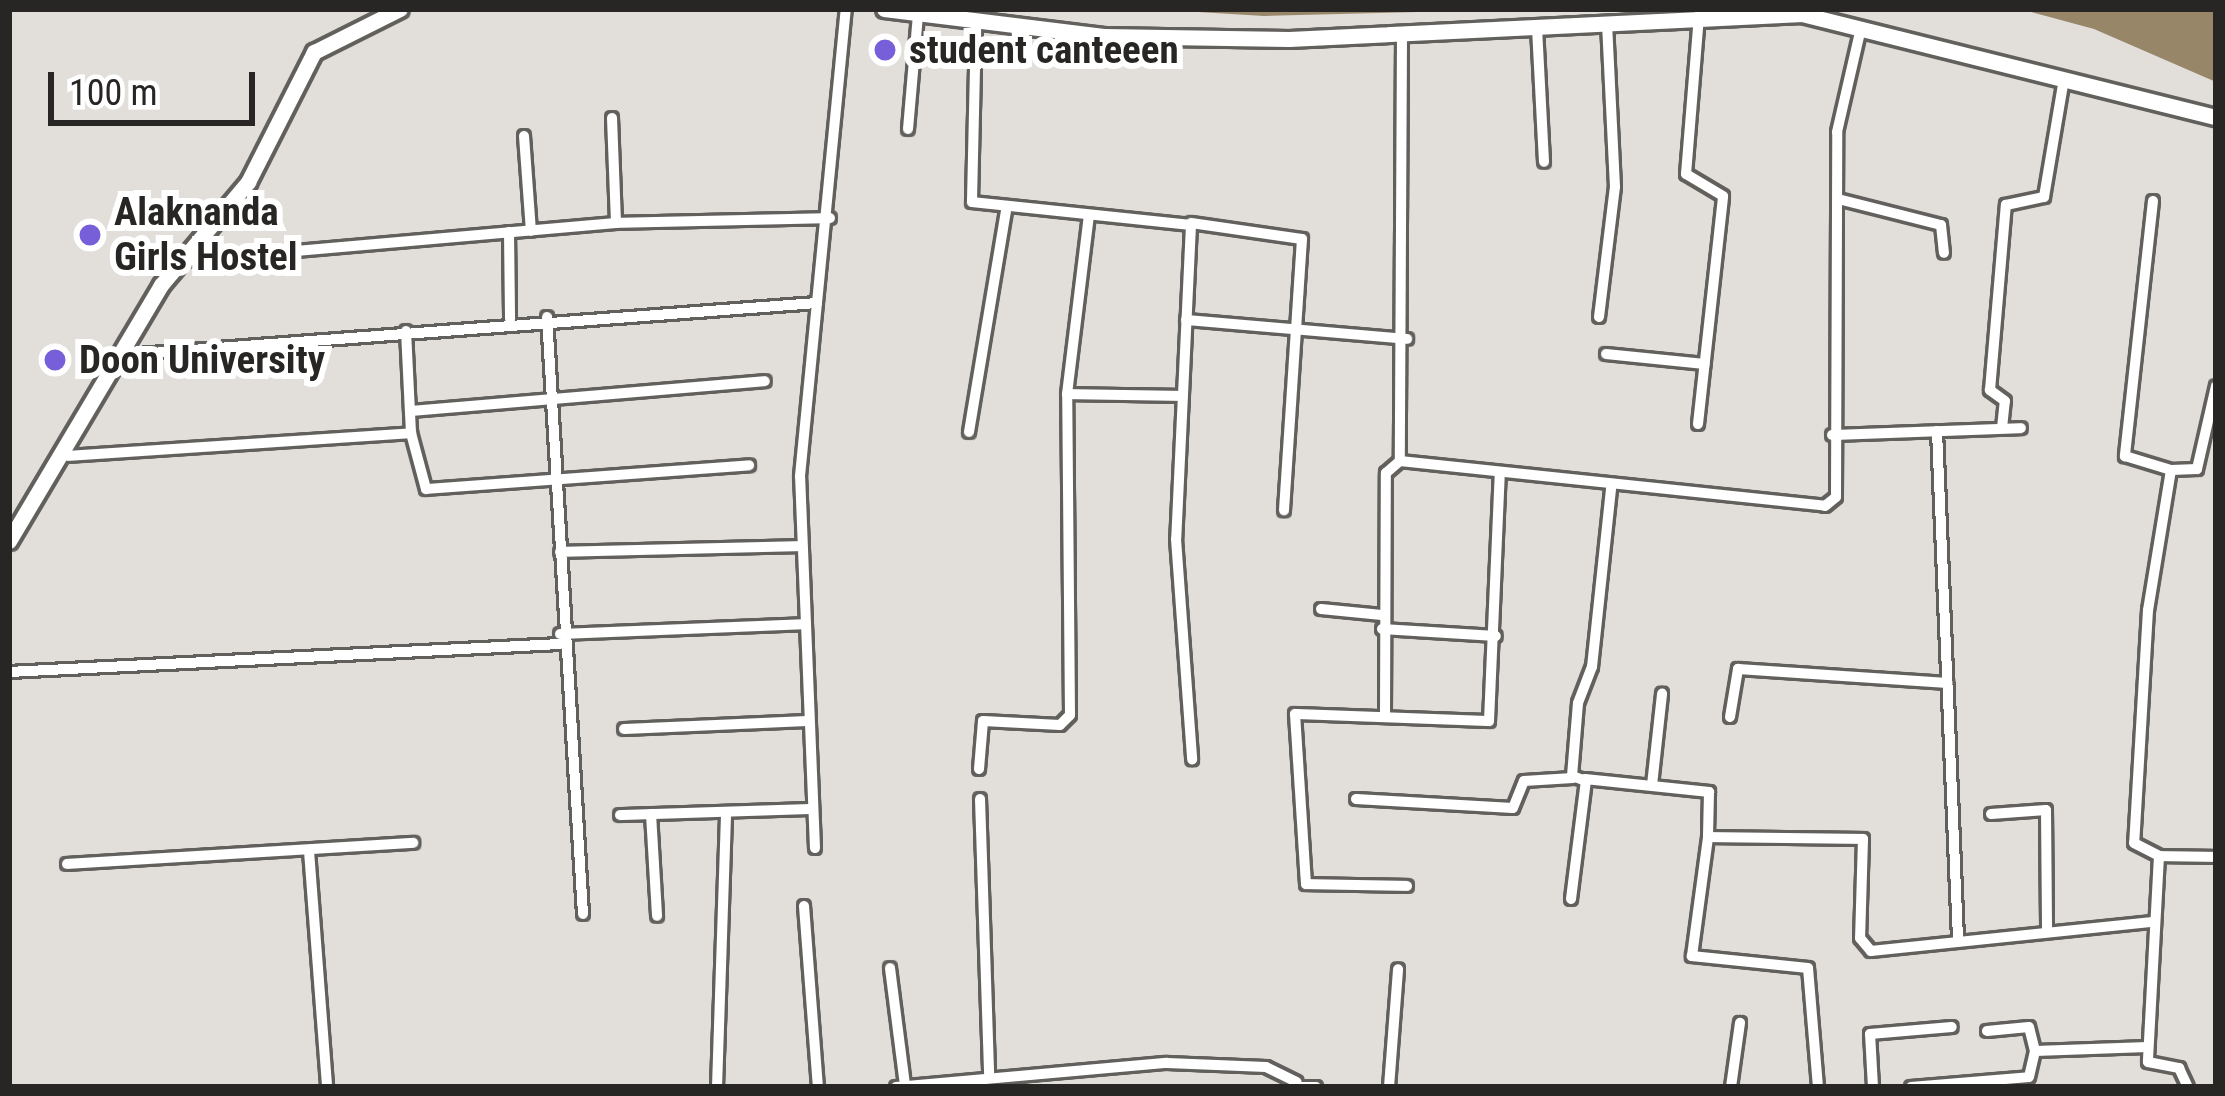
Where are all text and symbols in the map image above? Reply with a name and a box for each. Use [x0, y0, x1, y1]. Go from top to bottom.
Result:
place label: student canteeen [909, 27, 1179, 73]
marker: student canteeen [872, 37, 898, 63]
scale bar [54, 48, 261, 122]
text: 100 m [69, 72, 158, 114]
place label: Alaknanda Girls Hostel [114, 190, 298, 281]
marker: Alaknanda Girls Hostel [77, 222, 103, 248]
place label: Doon University [79, 337, 325, 383]
marker: Doon University [42, 347, 68, 373]

